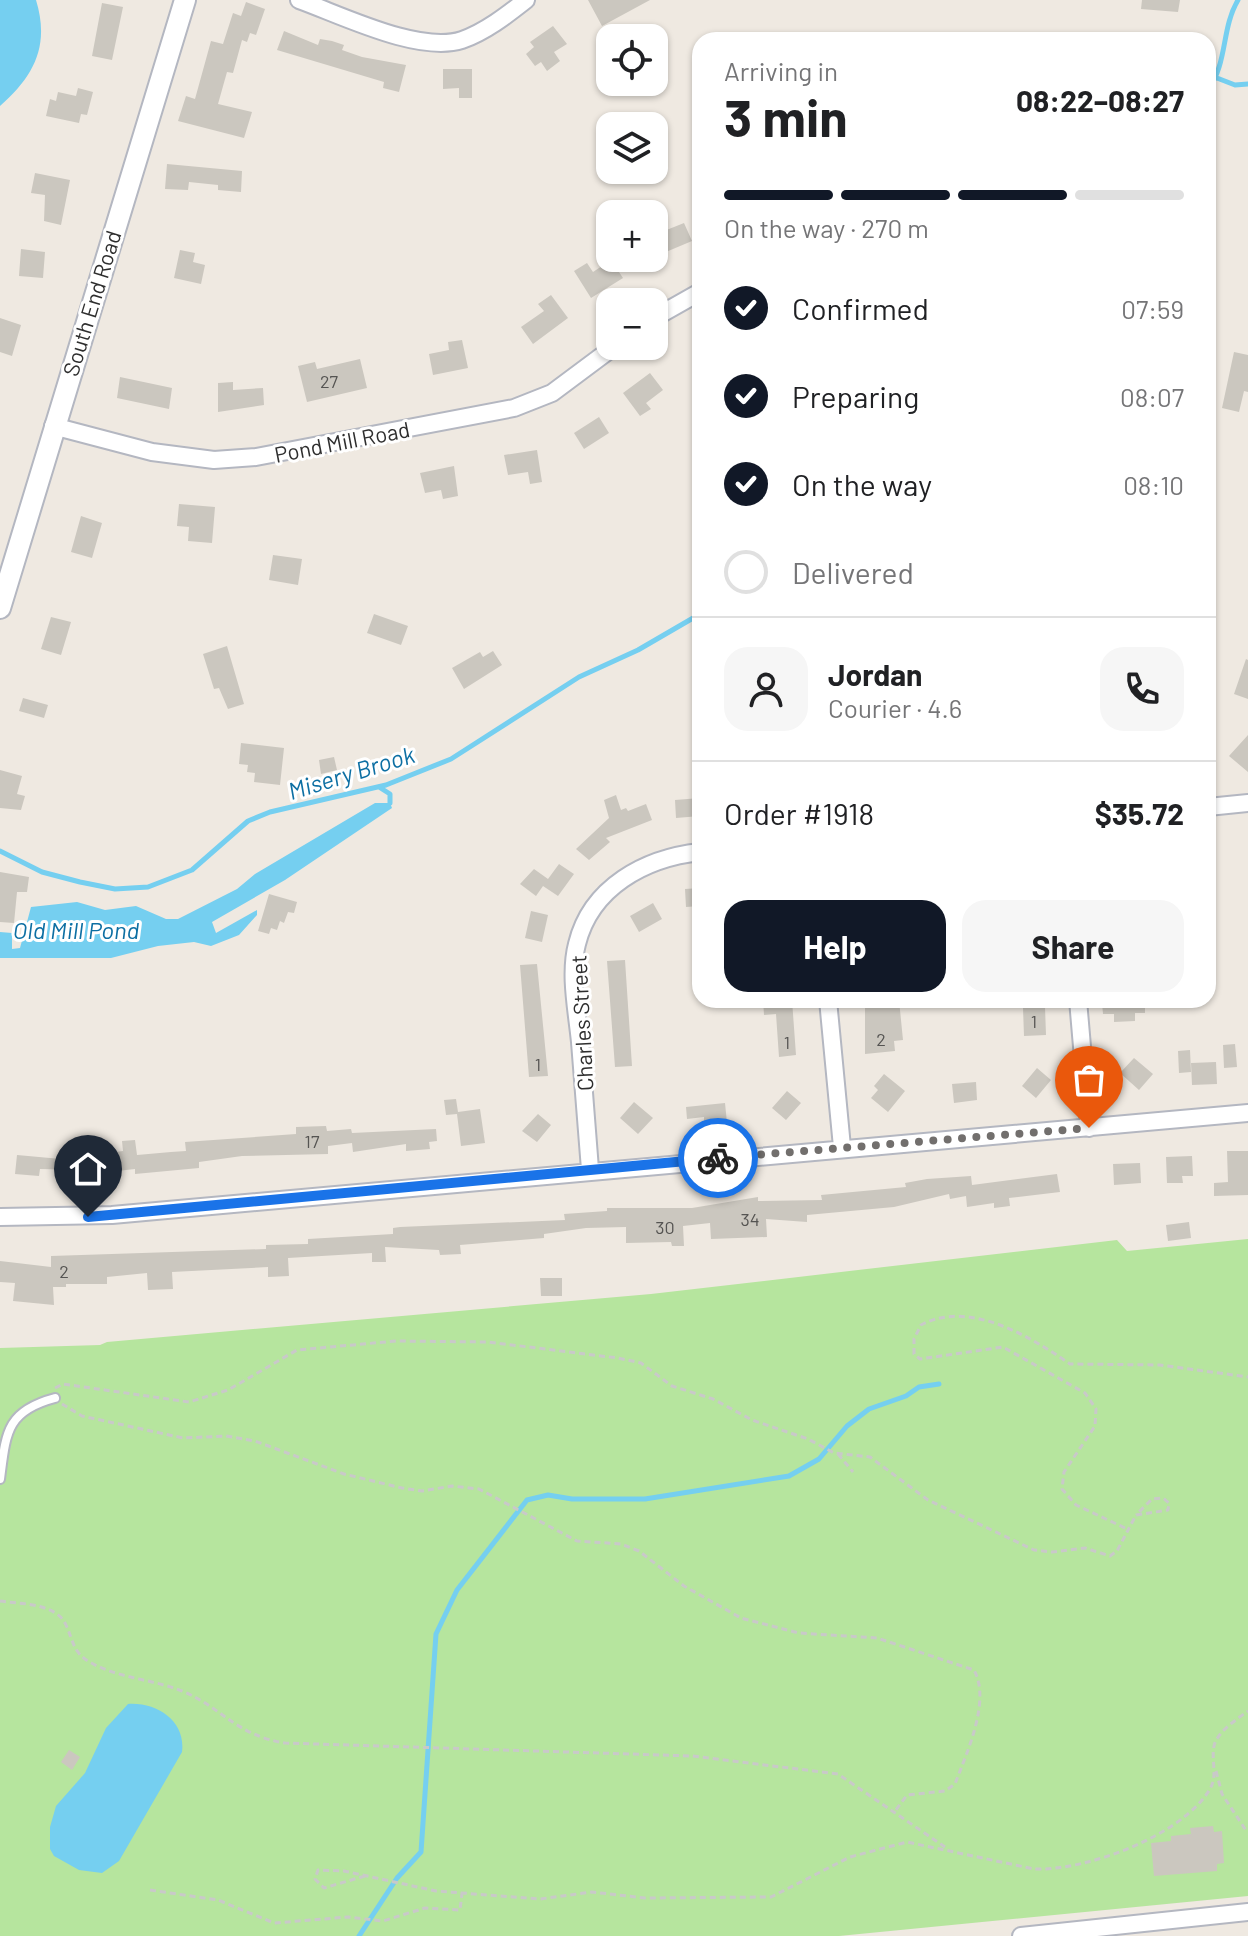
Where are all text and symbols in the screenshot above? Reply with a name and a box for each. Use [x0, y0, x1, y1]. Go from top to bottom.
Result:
map controls [596, 24, 668, 360]
button: locate [596, 24, 668, 96]
text: Arriving in [724, 55, 838, 86]
text: 08:22–08:27 [1016, 82, 1184, 118]
text: 3 min [724, 85, 848, 147]
button: layers [596, 112, 668, 184]
button: + [596, 200, 668, 272]
text: On the way · 270 m [724, 212, 929, 243]
street label: South End Road [56, 227, 126, 379]
icon: check [724, 286, 768, 330]
button: − [596, 288, 668, 360]
text: Confirmed [792, 290, 929, 326]
text: 07:59 [1121, 293, 1184, 324]
house number: 27 [320, 370, 339, 392]
icon: check [724, 374, 768, 418]
text: Preparing [792, 378, 919, 414]
text: 08:07 [1120, 381, 1184, 412]
street label: Pond Mill Road [272, 415, 412, 467]
icon: check [724, 462, 768, 506]
text: On the way [792, 466, 932, 502]
text: 08:10 [1123, 469, 1184, 500]
text: Delivered [792, 554, 914, 590]
button: person [724, 647, 808, 731]
button: phone [1100, 647, 1184, 731]
text: Jordan [828, 656, 923, 692]
text: Courier · 4.6 [828, 692, 962, 723]
water label: Misery Brook [284, 739, 418, 805]
text: Order #1918 [724, 795, 874, 831]
text: $35.72 [1095, 795, 1184, 831]
button: Help [724, 900, 946, 992]
button: Share [962, 900, 1184, 992]
water label: Old Mill Pond [13, 915, 139, 944]
street label: Charles Street [564, 954, 598, 1092]
house number: 1 [1031, 1010, 1037, 1032]
house number: 2 [876, 1028, 886, 1050]
house number: 1 [784, 1031, 790, 1053]
pin [1055, 1046, 1123, 1128]
house number: 1 [535, 1053, 541, 1075]
icon: bag [1067, 1058, 1111, 1102]
courier [678, 1118, 758, 1198]
house number: 17 [305, 1130, 320, 1152]
pin [54, 1135, 122, 1217]
icon: bike [696, 1136, 740, 1180]
icon: home [66, 1147, 110, 1191]
house number: 34 [740, 1208, 760, 1230]
house number: 30 [655, 1216, 675, 1238]
house number: 2 [59, 1260, 69, 1282]

